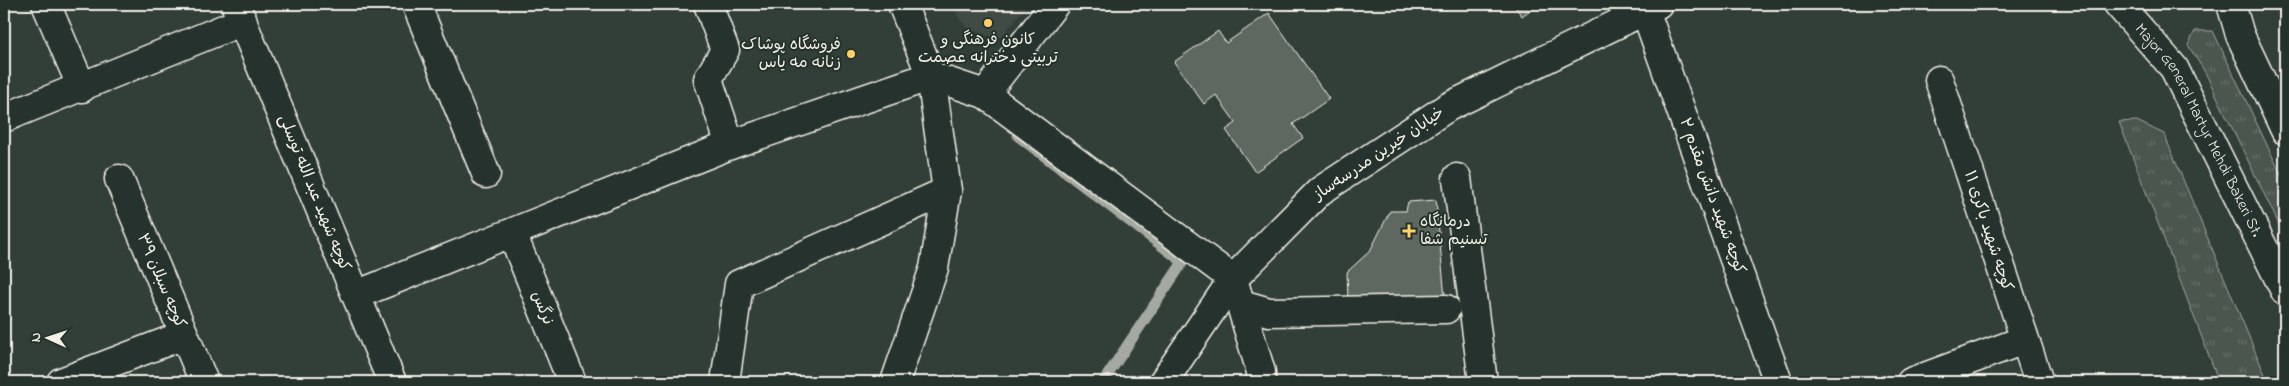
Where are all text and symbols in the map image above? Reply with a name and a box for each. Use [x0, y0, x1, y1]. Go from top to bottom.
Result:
marker: کانون فرهنگی و تربیتی دخترانه عصمت [982, 17, 994, 29]
street label: Major General Martyr Mehdi Bakeri St. [2128, 18, 2268, 241]
place label: کانون فرهنگی و تربیتی دخترانه عصمت [918, 28, 1058, 70]
place label: فروشگاه پوشاک زنانه مه یاس [741, 33, 841, 75]
marker: فروشگاه پوشاک زنانه مه یاس [845, 48, 857, 60]
street label: خیابان خیرین مدرسه‌ساز [1307, 101, 1449, 208]
street label: کوچه شهید عبد الله توسلی [272, 111, 356, 275]
street label: کوچه شهید دانش مقدم ۲ [1673, 114, 1751, 278]
street label: کوچه شهید باکری ۱۱ [1957, 168, 2019, 294]
place label: درمانگاه تسنیم شفا [1420, 210, 1488, 252]
marker: درمانگاه تسنیم شفا [1402, 224, 1416, 238]
street label: کوچه سبلان ۳۹ [130, 230, 192, 332]
street label: نرگس [524, 288, 560, 328]
north arrow [22, 314, 72, 364]
text: N [26, 332, 47, 343]

